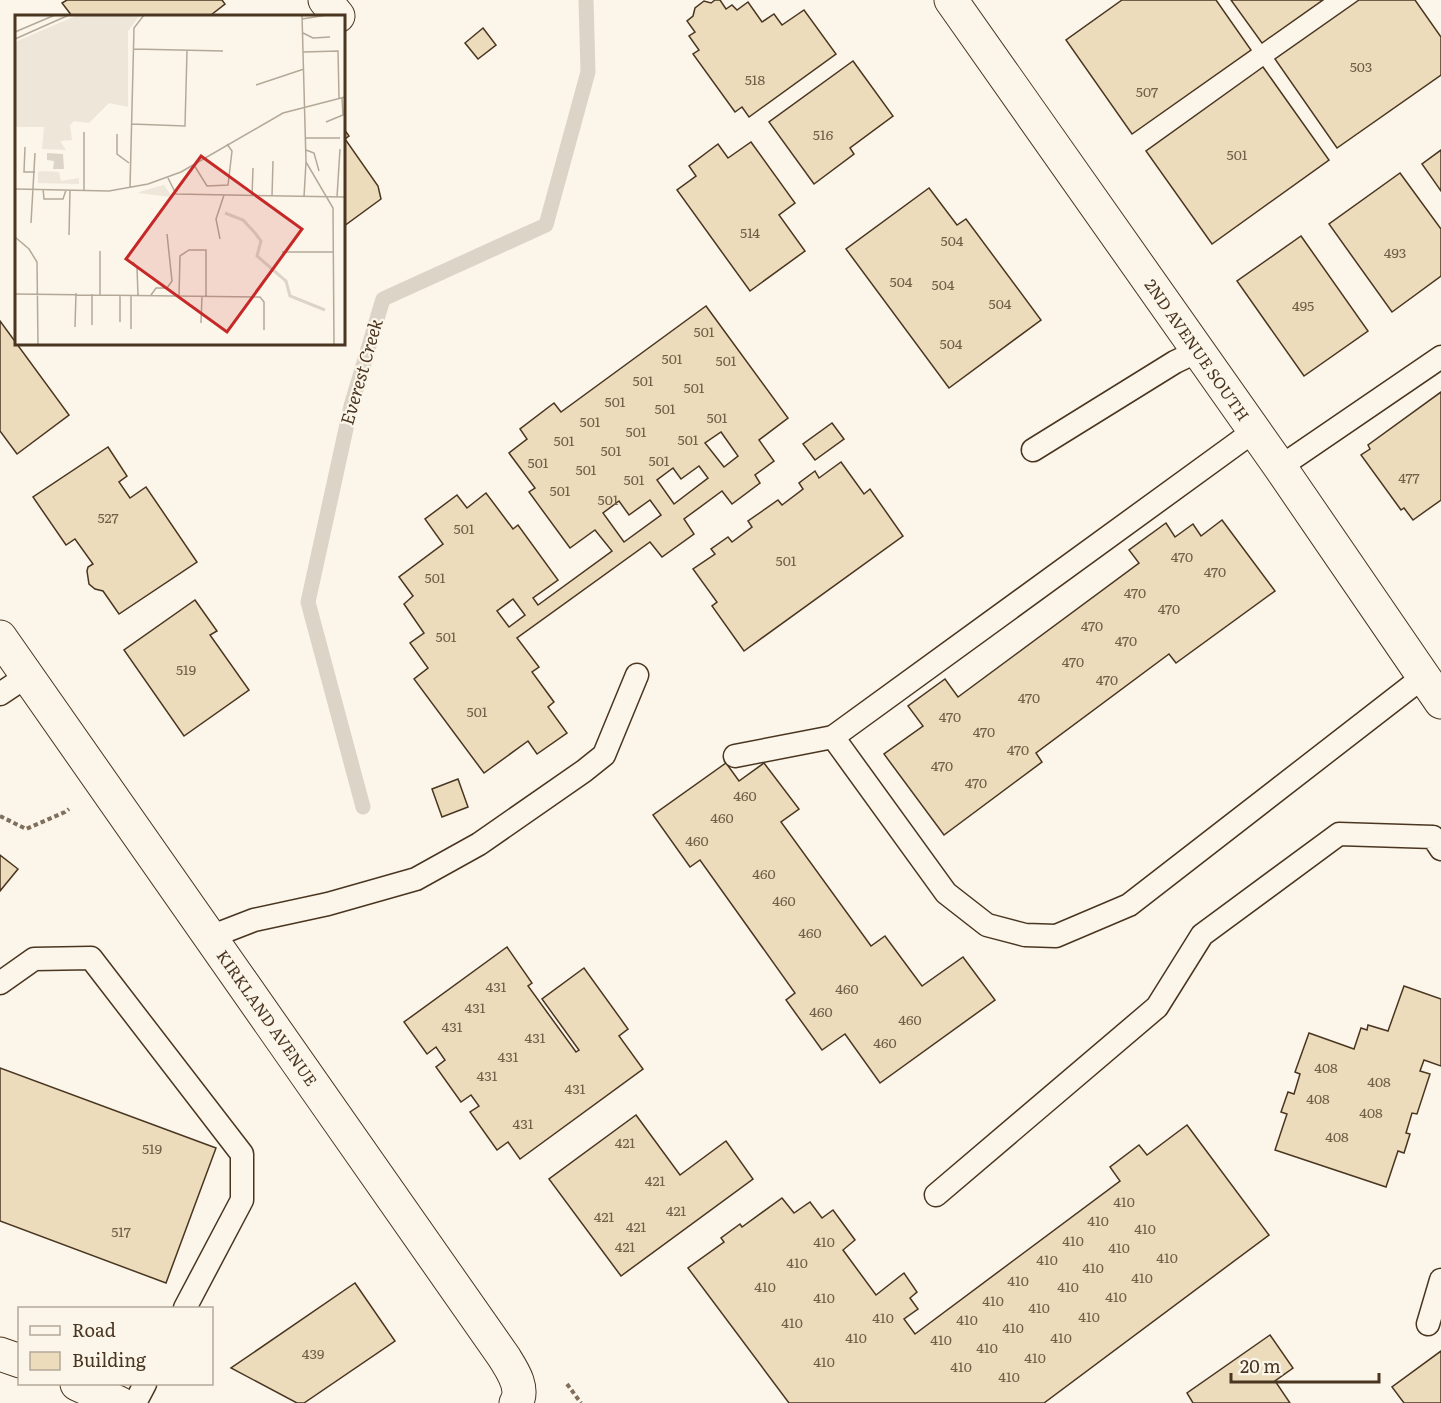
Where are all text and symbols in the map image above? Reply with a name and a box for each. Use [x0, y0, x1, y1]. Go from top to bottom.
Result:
inset map [15, 15, 345, 345]
house number: 503 [1350, 56, 1372, 76]
house number: 518 [745, 69, 766, 89]
house number: 507 [1136, 81, 1158, 101]
house number: 516 [813, 124, 834, 144]
house number: 501 [1227, 144, 1248, 164]
house number: 514 [740, 222, 760, 242]
house number: 504 [941, 230, 964, 250]
house number: 493 [1384, 242, 1406, 262]
house number: 504 [890, 271, 913, 291]
house number: 504 [932, 274, 955, 294]
street label: 2ND AVENUE SOUTH [1140, 274, 1256, 425]
house number: 504 [989, 293, 1012, 313]
house number: 495 [1292, 295, 1314, 315]
water label: Everest Creek [332, 315, 389, 428]
house number: 501 [694, 321, 715, 341]
house number: 504 [940, 333, 963, 353]
house number: 501 [662, 348, 683, 368]
house number: 501 [716, 350, 737, 370]
house number: 501 [633, 370, 654, 390]
house number: 501 [684, 377, 705, 397]
house number: 501 [605, 391, 626, 411]
house number: 501 [655, 398, 676, 418]
house number: 501 [707, 407, 728, 427]
house number: 501 [580, 411, 601, 431]
house number: 501 [626, 421, 647, 441]
house number: 501 [678, 429, 699, 449]
house number: 501 [554, 430, 575, 450]
house number: 501 [601, 440, 622, 460]
house number: 501 [649, 450, 670, 470]
house number: 501 [528, 452, 549, 472]
house number: 501 [576, 459, 597, 479]
house number: 477 [1398, 467, 1420, 487]
house number: 501 [624, 469, 645, 489]
house number: 501 [550, 480, 571, 500]
house number: 501 [598, 489, 619, 509]
house number: 527 [97, 507, 119, 527]
house number: 501 [454, 518, 475, 538]
house number: 470 [1171, 546, 1193, 566]
house number: 501 [776, 550, 797, 570]
house number: 470 [1204, 561, 1226, 581]
house number: 501 [425, 567, 446, 587]
house number: 470 [1124, 582, 1146, 602]
house number: 470 [1158, 598, 1180, 618]
house number: 470 [1081, 615, 1103, 635]
house number: 501 [436, 626, 457, 646]
house number: 470 [1115, 630, 1137, 650]
house number: 470 [1062, 651, 1084, 671]
house number: 519 [176, 659, 196, 679]
house number: 470 [1096, 669, 1118, 689]
house number: 470 [1018, 687, 1040, 707]
house number: 501 [467, 701, 488, 721]
house number: 470 [939, 706, 961, 726]
house number: 470 [973, 721, 995, 741]
house number: 470 [1007, 739, 1029, 759]
house number: 470 [931, 755, 953, 775]
house number: 470 [965, 772, 987, 792]
house number: 460 [733, 785, 757, 805]
house number: 460 [710, 807, 734, 827]
house number: 460 [685, 830, 709, 850]
house number: 460 [752, 863, 776, 883]
house number: 460 [772, 890, 796, 910]
house number: 460 [798, 922, 822, 942]
street label: KIRKLAND AVENUE [212, 944, 324, 1090]
house number: 431 [486, 976, 507, 996]
house number: 460 [835, 978, 859, 998]
house number: 431 [465, 997, 486, 1017]
house number: 460 [809, 1001, 833, 1021]
house number: 460 [898, 1009, 922, 1029]
house number: 431 [442, 1016, 463, 1036]
house number: 431 [525, 1027, 546, 1047]
house number: 460 [873, 1032, 897, 1052]
house number: 431 [498, 1046, 519, 1066]
house number: 408 [1314, 1057, 1338, 1077]
house number: 431 [477, 1065, 498, 1085]
house number: 408 [1367, 1071, 1391, 1091]
house number: 431 [565, 1078, 586, 1098]
house number: 408 [1306, 1088, 1330, 1108]
house number: 408 [1359, 1102, 1383, 1122]
house number: 431 [513, 1113, 534, 1133]
house number: 408 [1325, 1126, 1349, 1146]
house number: 421 [615, 1132, 636, 1152]
house number: 519 [142, 1138, 162, 1158]
house number: 421 [645, 1170, 666, 1190]
house number: 410 [1113, 1191, 1135, 1211]
house number: 421 [666, 1200, 687, 1220]
house number: 421 [594, 1206, 615, 1226]
house number: 410 [1087, 1210, 1109, 1230]
house number: 421 [626, 1216, 647, 1236]
house number: 410 [1134, 1218, 1156, 1238]
house number: 517 [111, 1221, 131, 1241]
house number: 410 [1062, 1230, 1084, 1250]
house number: 410 [813, 1231, 835, 1251]
house number: 421 [615, 1236, 636, 1256]
house number: 410 [1108, 1237, 1130, 1257]
house number: 410 [1156, 1247, 1178, 1267]
house number: 410 [1036, 1249, 1058, 1269]
house number: 410 [786, 1252, 808, 1272]
house number: 410 [1082, 1257, 1104, 1277]
house number: 410 [1131, 1267, 1153, 1287]
house number: 410 [1007, 1270, 1029, 1290]
house number: 410 [754, 1276, 776, 1296]
house number: 410 [1057, 1276, 1079, 1296]
house number: 410 [1105, 1286, 1127, 1306]
house number: 410 [813, 1287, 835, 1307]
house number: 410 [982, 1290, 1004, 1310]
house number: 410 [1028, 1297, 1050, 1317]
house number: 410 [1078, 1306, 1100, 1326]
legend [18, 1307, 213, 1385]
house number: 410 [872, 1307, 894, 1327]
house number: 410 [956, 1309, 978, 1329]
house number: 410 [781, 1312, 803, 1332]
text: Road [72, 1316, 116, 1343]
house number: 410 [1002, 1317, 1024, 1337]
house number: 410 [845, 1327, 867, 1347]
house number: 410 [1050, 1327, 1072, 1347]
house number: 410 [930, 1329, 952, 1349]
house number: 410 [976, 1337, 998, 1357]
house number: 439 [302, 1343, 324, 1363]
text: Building [72, 1346, 147, 1373]
scale bar [1231, 1346, 1380, 1384]
house number: 410 [1024, 1347, 1046, 1367]
house number: 410 [813, 1351, 835, 1371]
text: 20 m [1240, 1352, 1281, 1379]
house number: 410 [950, 1356, 972, 1376]
house number: 410 [998, 1366, 1020, 1386]

